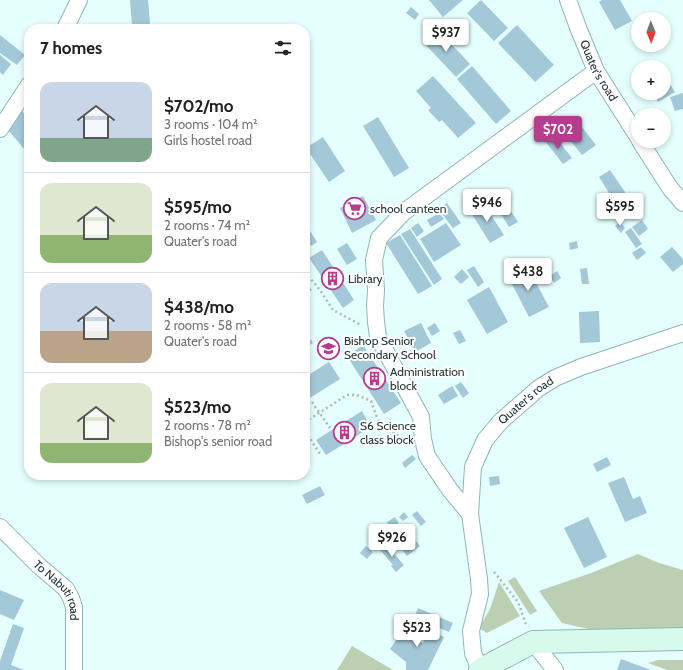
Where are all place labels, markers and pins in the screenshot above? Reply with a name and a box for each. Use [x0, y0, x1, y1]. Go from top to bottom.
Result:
pin: $937 [422, 19, 470, 53]
pin: $702 [534, 116, 582, 150]
pin: $946 [463, 189, 511, 223]
pin: $595 [596, 193, 644, 227]
supermarket icon: school canteen [341, 196, 367, 222]
place label: school canteen [370, 201, 447, 216]
pin: $438 [504, 258, 552, 292]
building icon: Library [319, 266, 345, 292]
place label: Library [348, 271, 383, 286]
place label: Bishop Senior Secondary School [344, 333, 436, 362]
school or university icon: Bishop Senior Secondary School [316, 335, 342, 361]
place label: Administration block [390, 364, 465, 393]
building icon: Administration block [361, 366, 387, 392]
place label: S6 Science class block [360, 418, 416, 447]
building icon: S6 Science class block [331, 420, 357, 446]
pin: $926 [368, 524, 416, 558]
pin: $523 [393, 614, 441, 648]

